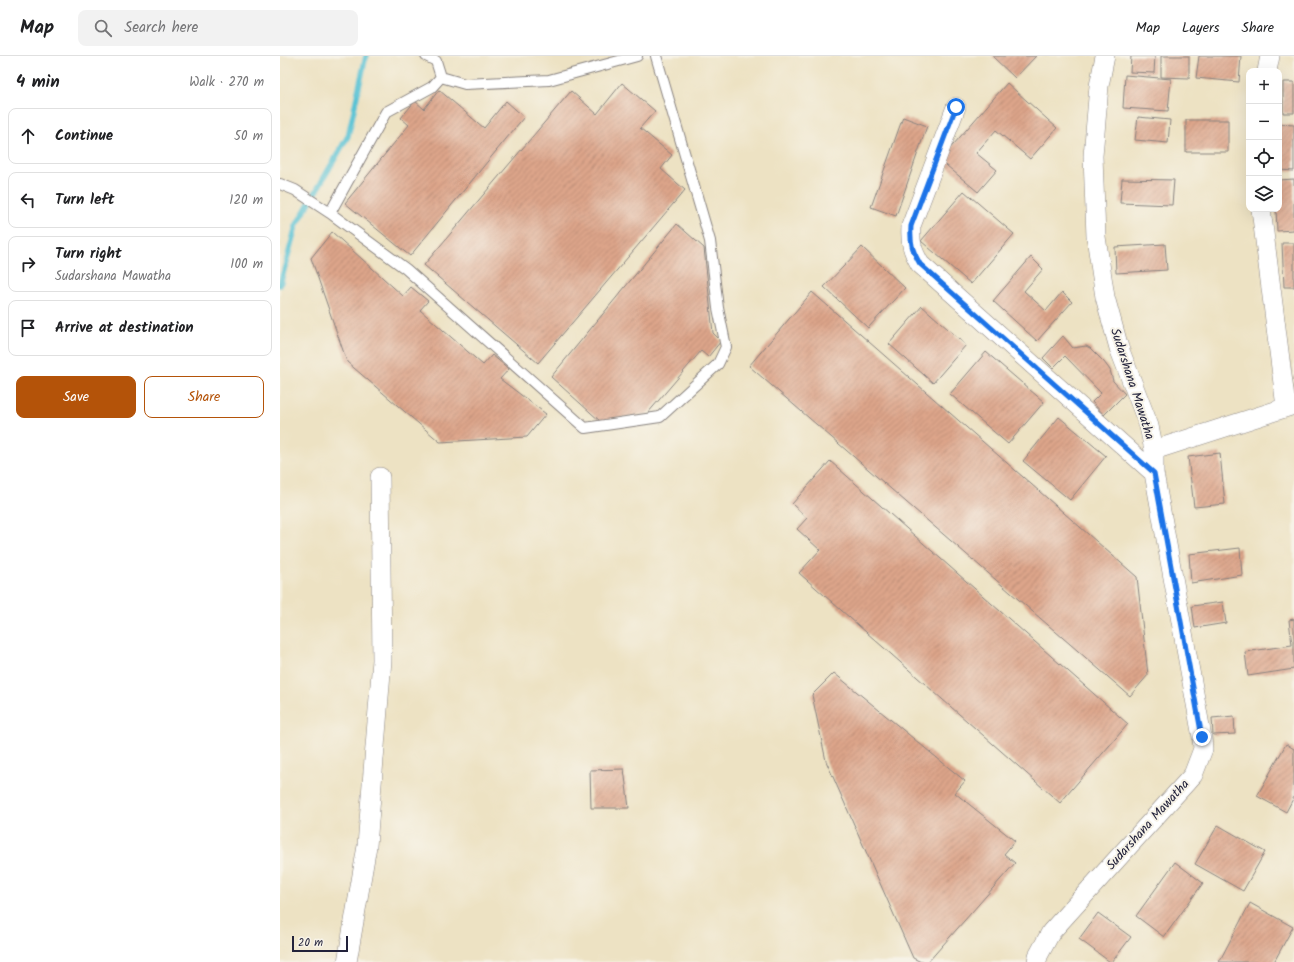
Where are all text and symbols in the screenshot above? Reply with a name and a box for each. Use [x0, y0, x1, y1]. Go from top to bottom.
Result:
search box [78, 10, 358, 46]
text: Map [20, 13, 54, 43]
text: Search here [124, 16, 198, 40]
icon: search [92, 17, 114, 39]
text: Map [1136, 17, 1160, 39]
text: Layers [1182, 17, 1220, 39]
text: Share [1242, 17, 1274, 39]
map controls [1246, 68, 1282, 212]
button: + [1246, 68, 1282, 104]
text: 4 min [16, 69, 60, 96]
text: Walk · 270 m [189, 72, 264, 93]
route start [947, 98, 965, 116]
button: − [1246, 104, 1282, 140]
text: Continue [55, 124, 113, 148]
icon: ahead [17, 125, 39, 147]
text: 50 m [234, 126, 263, 147]
button: locate [1246, 140, 1282, 176]
button: layers [1246, 176, 1282, 212]
text: Turn left [55, 188, 115, 212]
icon: left [17, 189, 39, 211]
text: 120 m [229, 190, 263, 211]
text: Turn right [55, 242, 122, 266]
icon: right [17, 253, 39, 275]
text: 100 m [230, 254, 263, 275]
text: Sudarshana Mawatha [55, 266, 171, 287]
text: Arrive at destination [55, 316, 194, 340]
icon: arrive [17, 317, 39, 339]
street label: Sudarshana Mawatha [1104, 326, 1160, 442]
button: Save [16, 376, 136, 418]
button: Share [144, 376, 264, 418]
route end [1193, 728, 1211, 746]
street label: Sudarshana Mawatha [1101, 775, 1195, 875]
scale bar [292, 934, 348, 953]
text: 20 m [298, 934, 323, 952]

